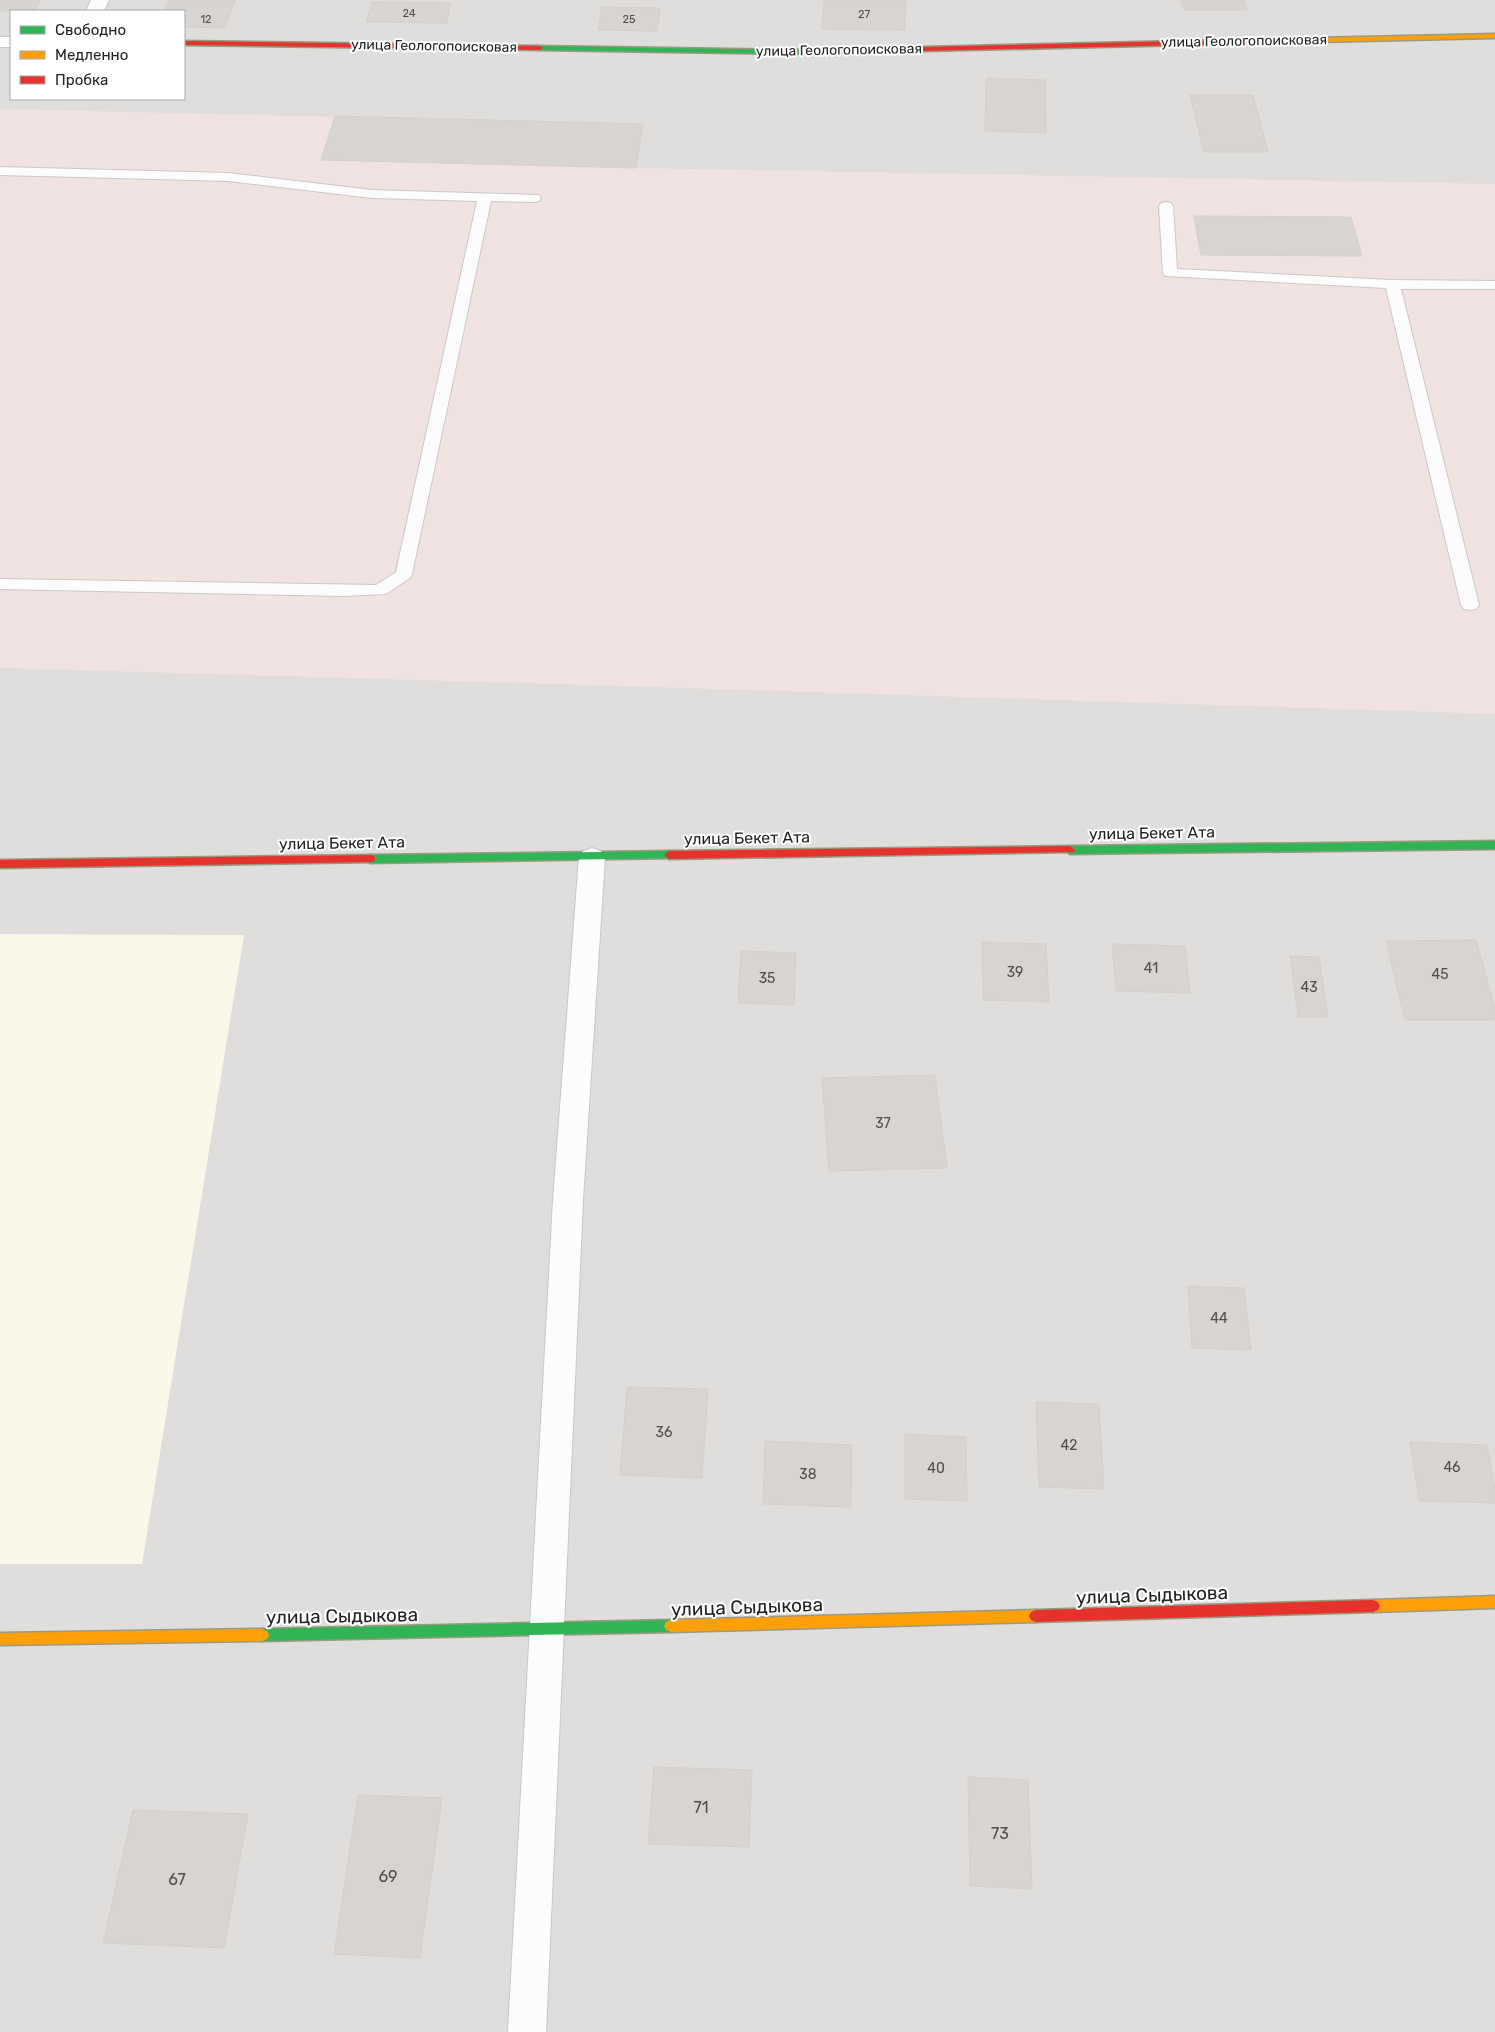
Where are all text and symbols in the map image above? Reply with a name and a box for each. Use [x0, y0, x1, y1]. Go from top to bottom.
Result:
house number: 24 [402, 7, 416, 20]
house number: 27 [858, 8, 870, 21]
legend [10, 10, 185, 100]
house number: 12 [200, 13, 212, 26]
house number: 25 [623, 13, 636, 26]
text: Свободно [55, 21, 126, 39]
street label: улица Геологопоисковая [1161, 31, 1327, 51]
street label: улица Геологопоисковая [351, 36, 517, 56]
street label: улица Геологопоисковая [756, 40, 922, 60]
text: Медленно [55, 46, 128, 64]
text: Пробка [55, 71, 108, 89]
street label: улица Бекет Ата [1089, 822, 1215, 844]
street label: улица Бекет Ата [684, 827, 810, 849]
street label: улица Бекет Ата [279, 832, 405, 854]
house number: 41 [1144, 960, 1158, 977]
house number: 39 [1007, 964, 1023, 981]
house number: 45 [1431, 966, 1449, 983]
house number: 35 [759, 970, 775, 987]
house number: 43 [1300, 979, 1318, 996]
house number: 37 [875, 1115, 891, 1132]
house number: 44 [1210, 1310, 1228, 1327]
house number: 36 [656, 1424, 672, 1441]
house number: 42 [1061, 1437, 1077, 1454]
house number: 46 [1443, 1459, 1461, 1476]
house number: 40 [927, 1460, 945, 1477]
house number: 38 [799, 1466, 817, 1483]
street label: улица Сыдыкова [1076, 1581, 1228, 1609]
street label: улица Сыдыкова [671, 1593, 823, 1621]
street label: улица Сыдыкова [266, 1603, 418, 1629]
house number: 71 [693, 1798, 709, 1817]
house number: 73 [991, 1824, 1009, 1843]
house number: 69 [378, 1867, 398, 1886]
house number: 67 [168, 1870, 186, 1889]

